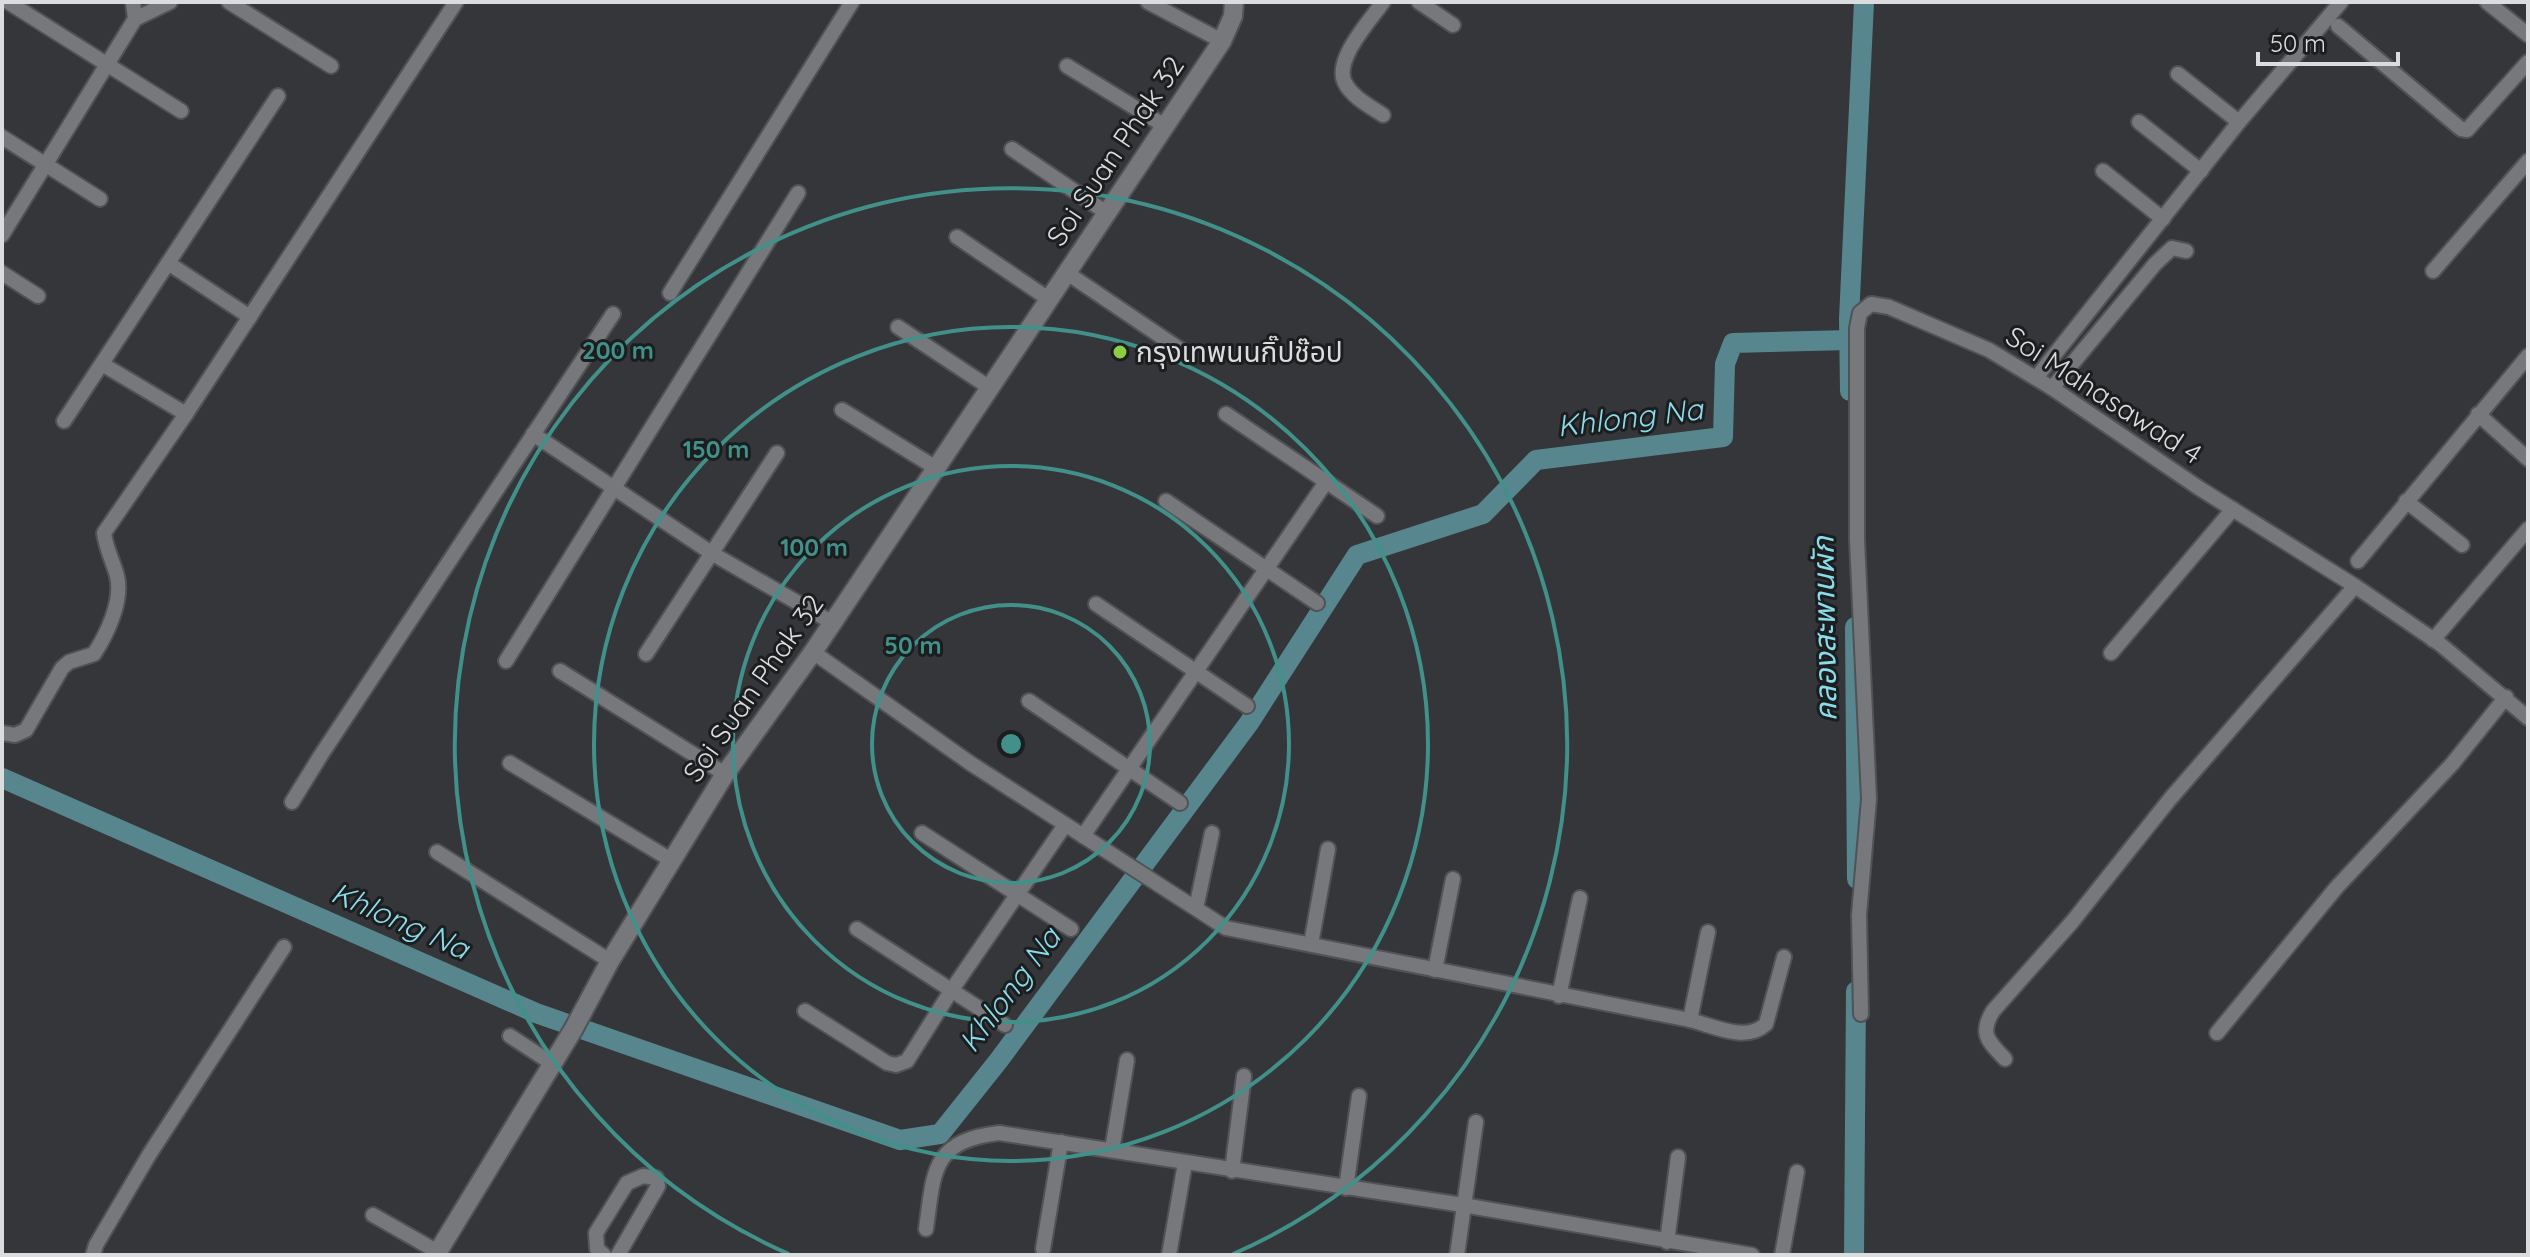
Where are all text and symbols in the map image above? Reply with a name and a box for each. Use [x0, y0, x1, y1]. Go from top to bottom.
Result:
scale bar [2258, 16, 2398, 66]
text: 50 m [2270, 28, 2326, 58]
street label: Soi Suan Phak 32 [1038, 49, 1191, 252]
street label: Soi Mahasawad 4 [2000, 318, 2209, 471]
place label: กรุงเทพนนกิ๊ปช๊อป [1136, 334, 1343, 369]
text: 200 m [582, 335, 654, 365]
marker: กรุงเทพนนกิ๊ปช๊อป [1111, 343, 1129, 361]
water label: Khlong Na [1555, 389, 1707, 445]
text: 150 m [683, 434, 749, 464]
text: 100 m [780, 532, 848, 562]
water label: คลองสะพานผัก [1803, 535, 1845, 722]
street label: Soi Suan Phak 32 [675, 587, 830, 788]
text: 50 m [884, 630, 942, 660]
centre of rings [997, 730, 1025, 758]
water label: Khlong Na [326, 873, 477, 968]
water label: Khlong Na [950, 918, 1069, 1059]

